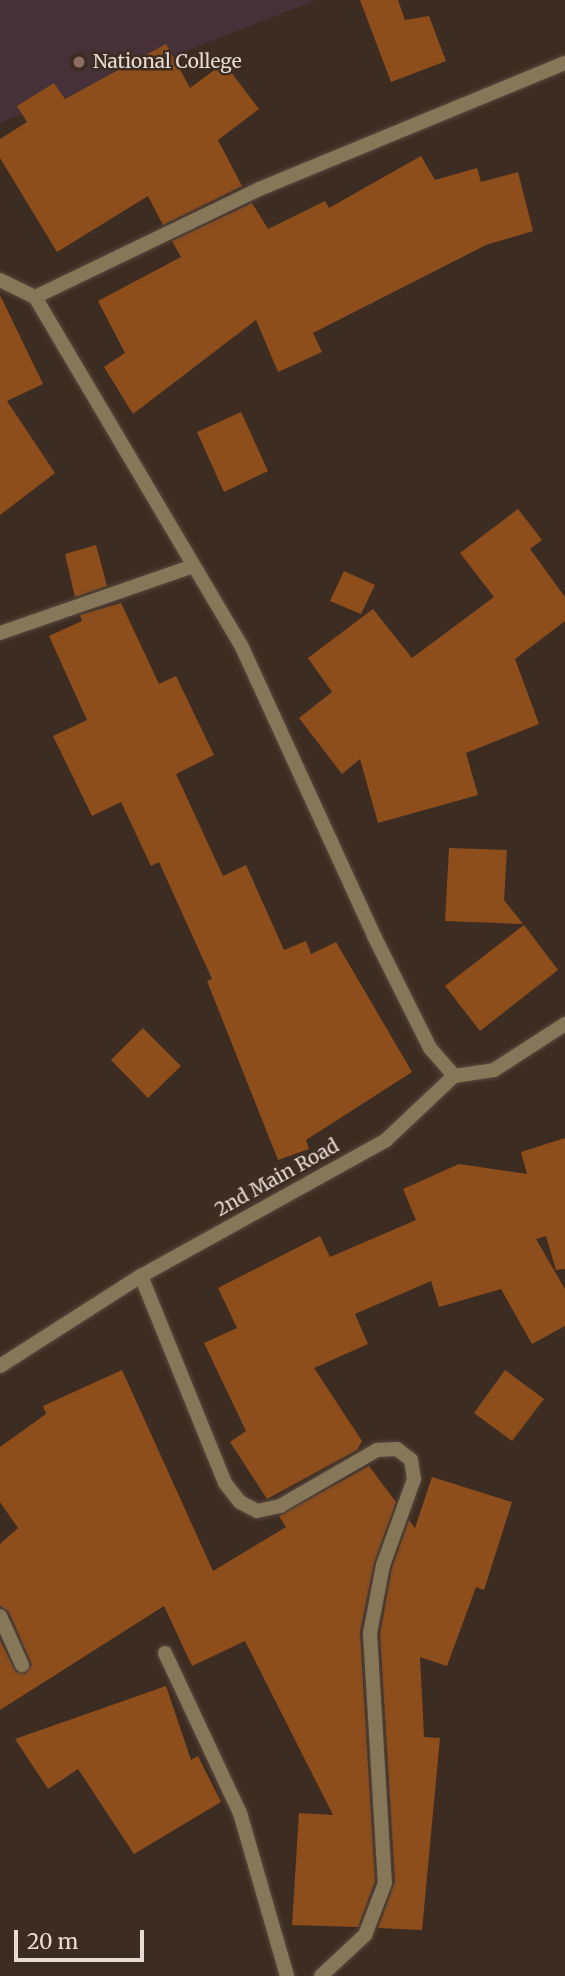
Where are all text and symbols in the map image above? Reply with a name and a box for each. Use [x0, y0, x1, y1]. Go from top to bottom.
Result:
place label: National College [93, 51, 242, 73]
marker: National College [71, 54, 87, 70]
street label: 2nd Main Road [211, 1135, 343, 1221]
scale bar [18, 1916, 147, 1960]
text: 20 m [27, 1928, 78, 1955]

